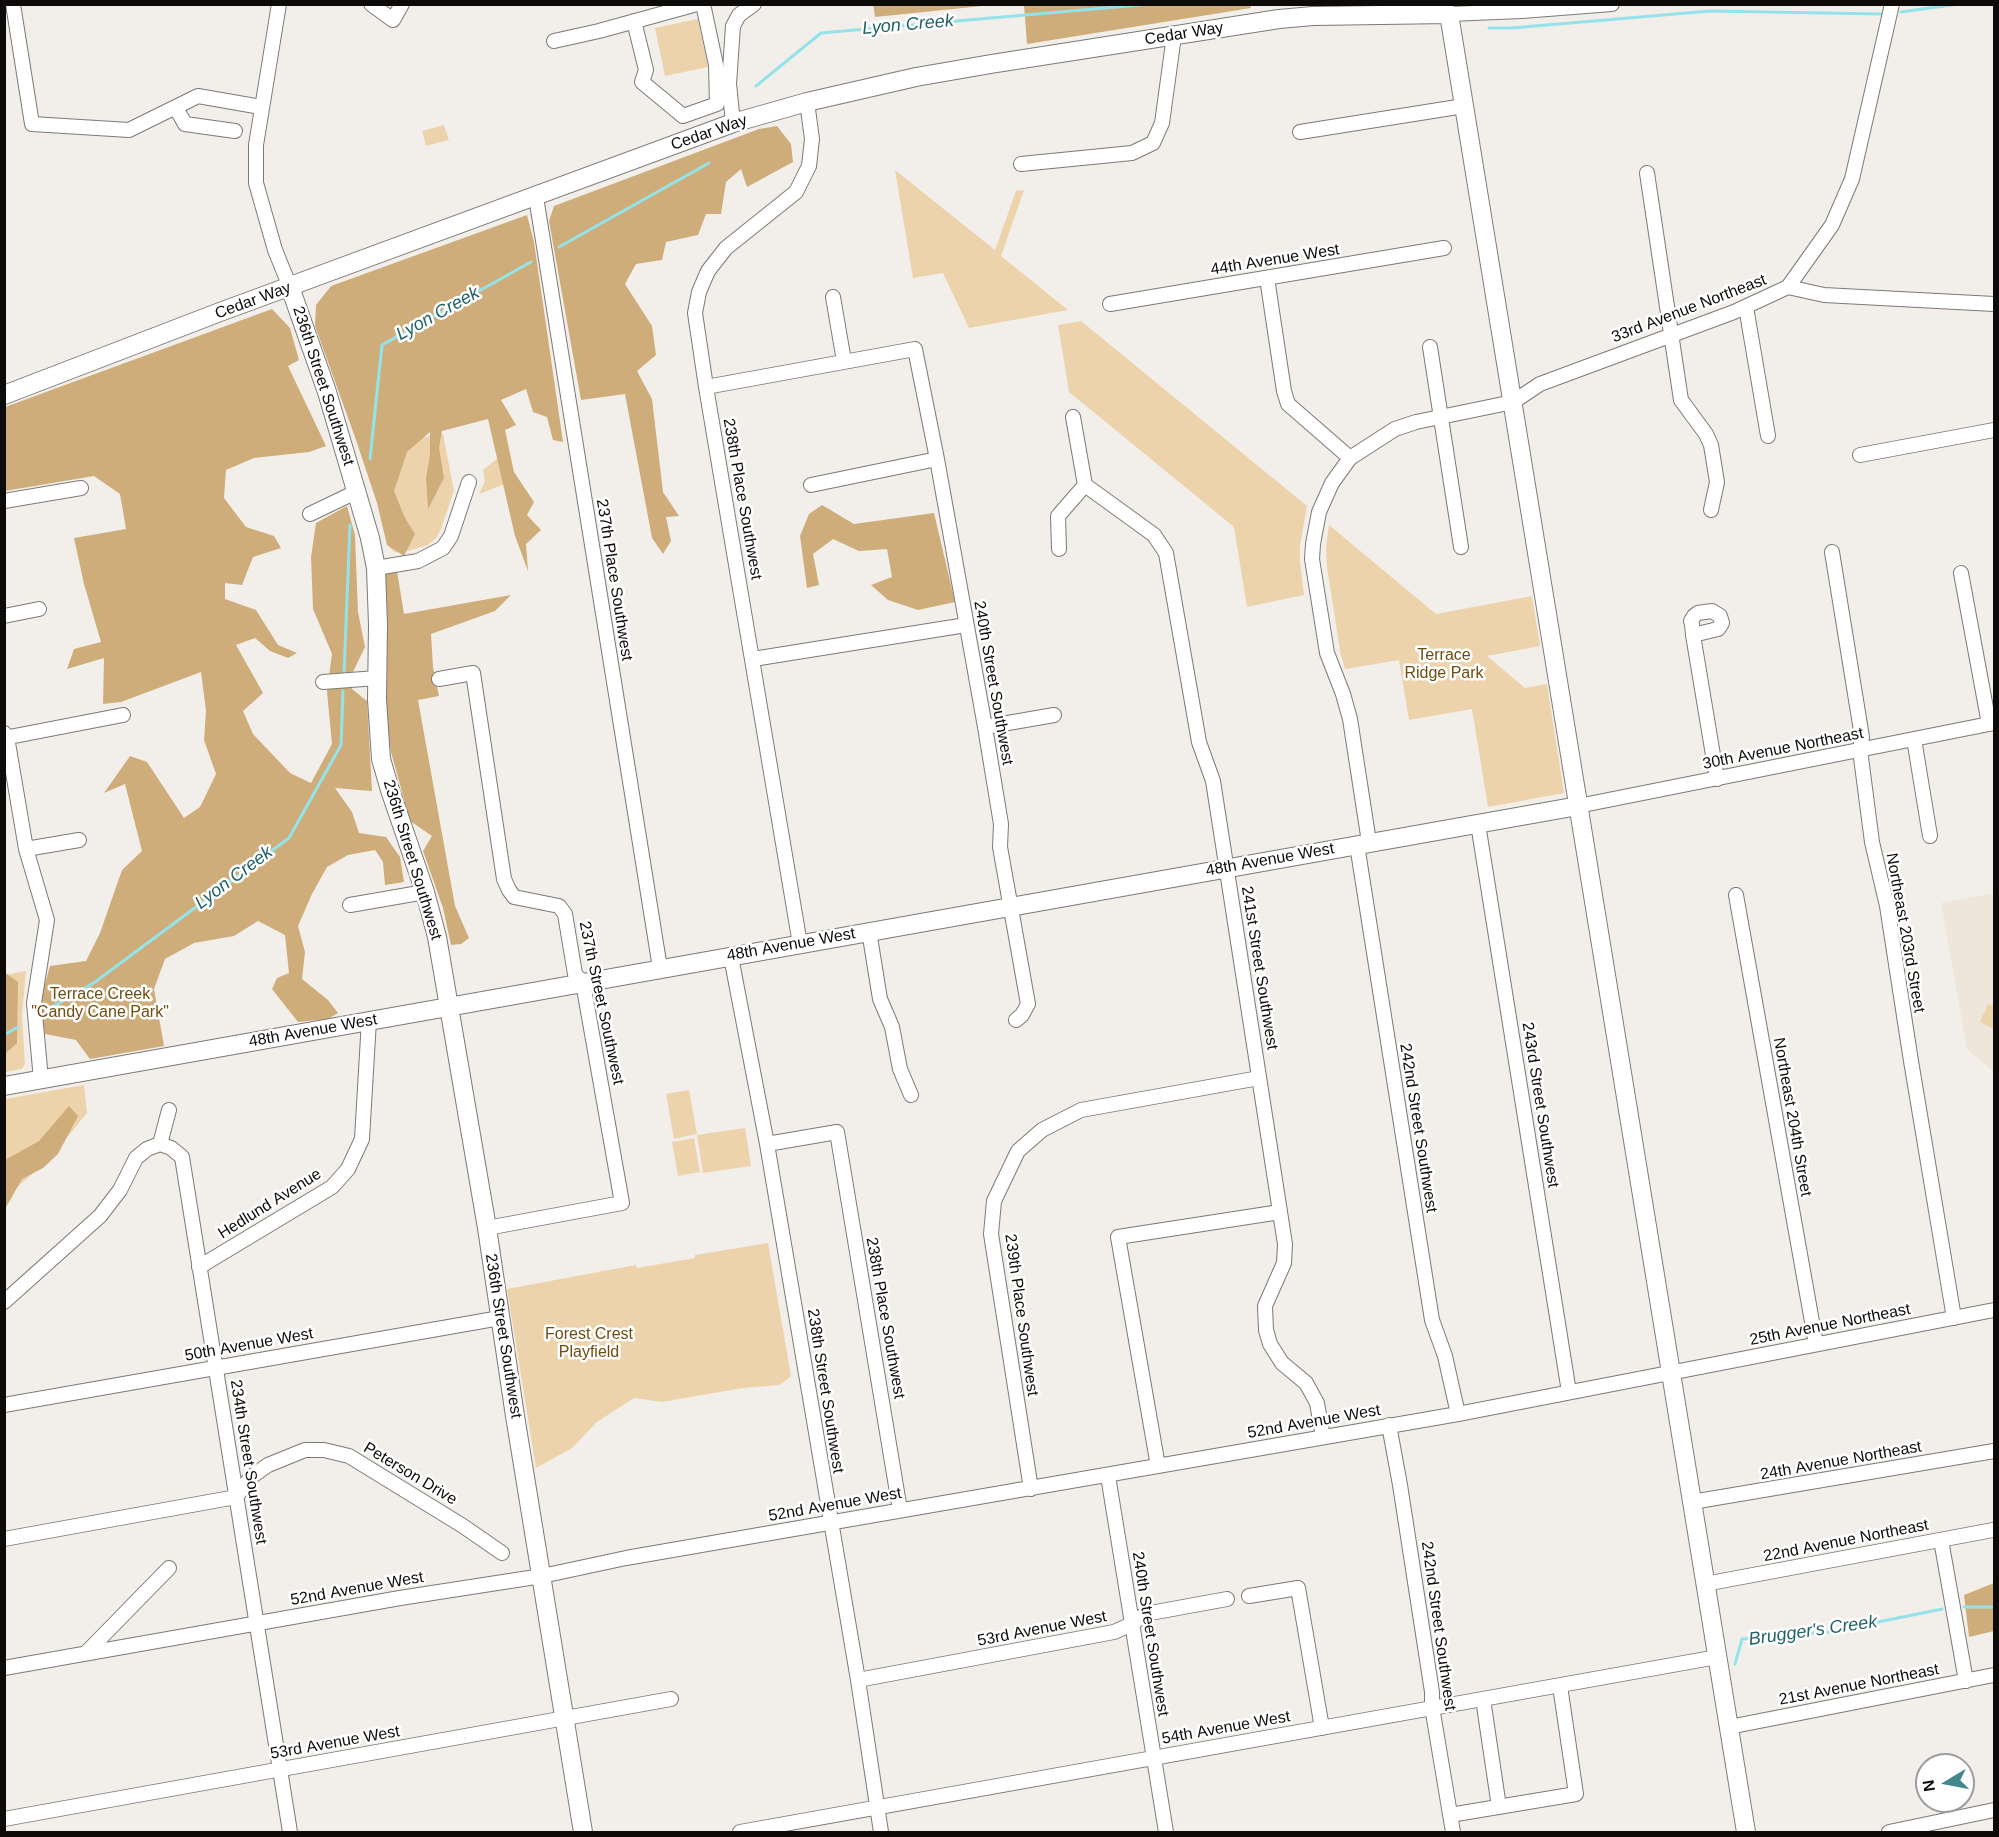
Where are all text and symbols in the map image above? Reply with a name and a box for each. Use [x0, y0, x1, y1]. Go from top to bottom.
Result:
water label: Lyon Creek [861, 10, 955, 40]
street label: Cedar Way [1143, 18, 1225, 50]
street label: Cedar Way [668, 111, 750, 155]
street label: 44th Avenue West [1209, 240, 1341, 280]
street label: 33rd Avenue Northeast [1609, 271, 1769, 347]
street label: Cedar Way [212, 278, 294, 324]
water label: Lyon Creek [393, 282, 483, 346]
street label: 236th Street Southwest [288, 304, 358, 468]
street label: 238th Place Southwest [718, 417, 766, 581]
street label: 237th Place Southwest [592, 498, 636, 662]
street label: 240th Street Southwest [969, 599, 1017, 767]
park label: Terrace Ridge Park [1404, 646, 1484, 684]
street label: 30th Avenue Northeast [1701, 724, 1865, 774]
street label: 236th Street Southwest [379, 778, 445, 942]
street label: 48th Avenue West [1204, 839, 1336, 881]
water label: Lyon Creek [191, 842, 277, 914]
street label: Northeast 203rd Street [1881, 852, 1929, 1014]
street label: 241st Street Southwest [1237, 885, 1281, 1051]
street label: 237th Street Southwest [574, 920, 628, 1086]
street label: 48th Avenue West [725, 924, 857, 966]
park label: Terrace Creek "Candy Cane Park" [31, 985, 169, 1023]
street label: 48th Avenue West [247, 1010, 379, 1052]
street label: 243rd Street Southwest [1517, 1021, 1563, 1189]
street label: Northeast 204th Street [1769, 1036, 1815, 1198]
street label: 242nd Street Southwest [1395, 1042, 1441, 1214]
street label: Hedlund Avenue [215, 1165, 325, 1243]
street label: 239th Place Southwest [1000, 1233, 1042, 1397]
street label: 238th Place Southwest [861, 1236, 909, 1400]
street label: 236th Street Southwest [481, 1252, 525, 1420]
street label: 25th Avenue Northeast [1748, 1300, 1912, 1350]
street label: 238th Street Southwest [803, 1307, 847, 1475]
street label: 50th Avenue West [183, 1324, 315, 1366]
park label: Forest Crest Playfield [545, 1325, 633, 1363]
street label: 234th Street Southwest [226, 1378, 270, 1546]
street label: 52nd Avenue West [1246, 1401, 1382, 1443]
street label: 24th Avenue Northeast [1759, 1437, 1923, 1485]
street label: Peterson Drive [360, 1439, 460, 1509]
street label: 52nd Avenue West [767, 1484, 903, 1526]
street label: 22nd Avenue Northeast [1762, 1516, 1930, 1566]
street label: 242nd Street Southwest [1417, 1540, 1459, 1712]
street label: 240th Street Southwest [1128, 1550, 1172, 1718]
street label: 52nd Avenue West [289, 1568, 425, 1610]
street label: 53rd Avenue West [976, 1607, 1108, 1651]
water label: Brugger's Creek [1747, 1611, 1879, 1651]
street label: 21st Avenue Northeast [1777, 1660, 1941, 1710]
street label: 54th Avenue West [1160, 1707, 1292, 1749]
street label: 53rd Avenue West [269, 1722, 401, 1764]
north arrow [1915, 1753, 1975, 1813]
text: N [1919, 1779, 1938, 1793]

